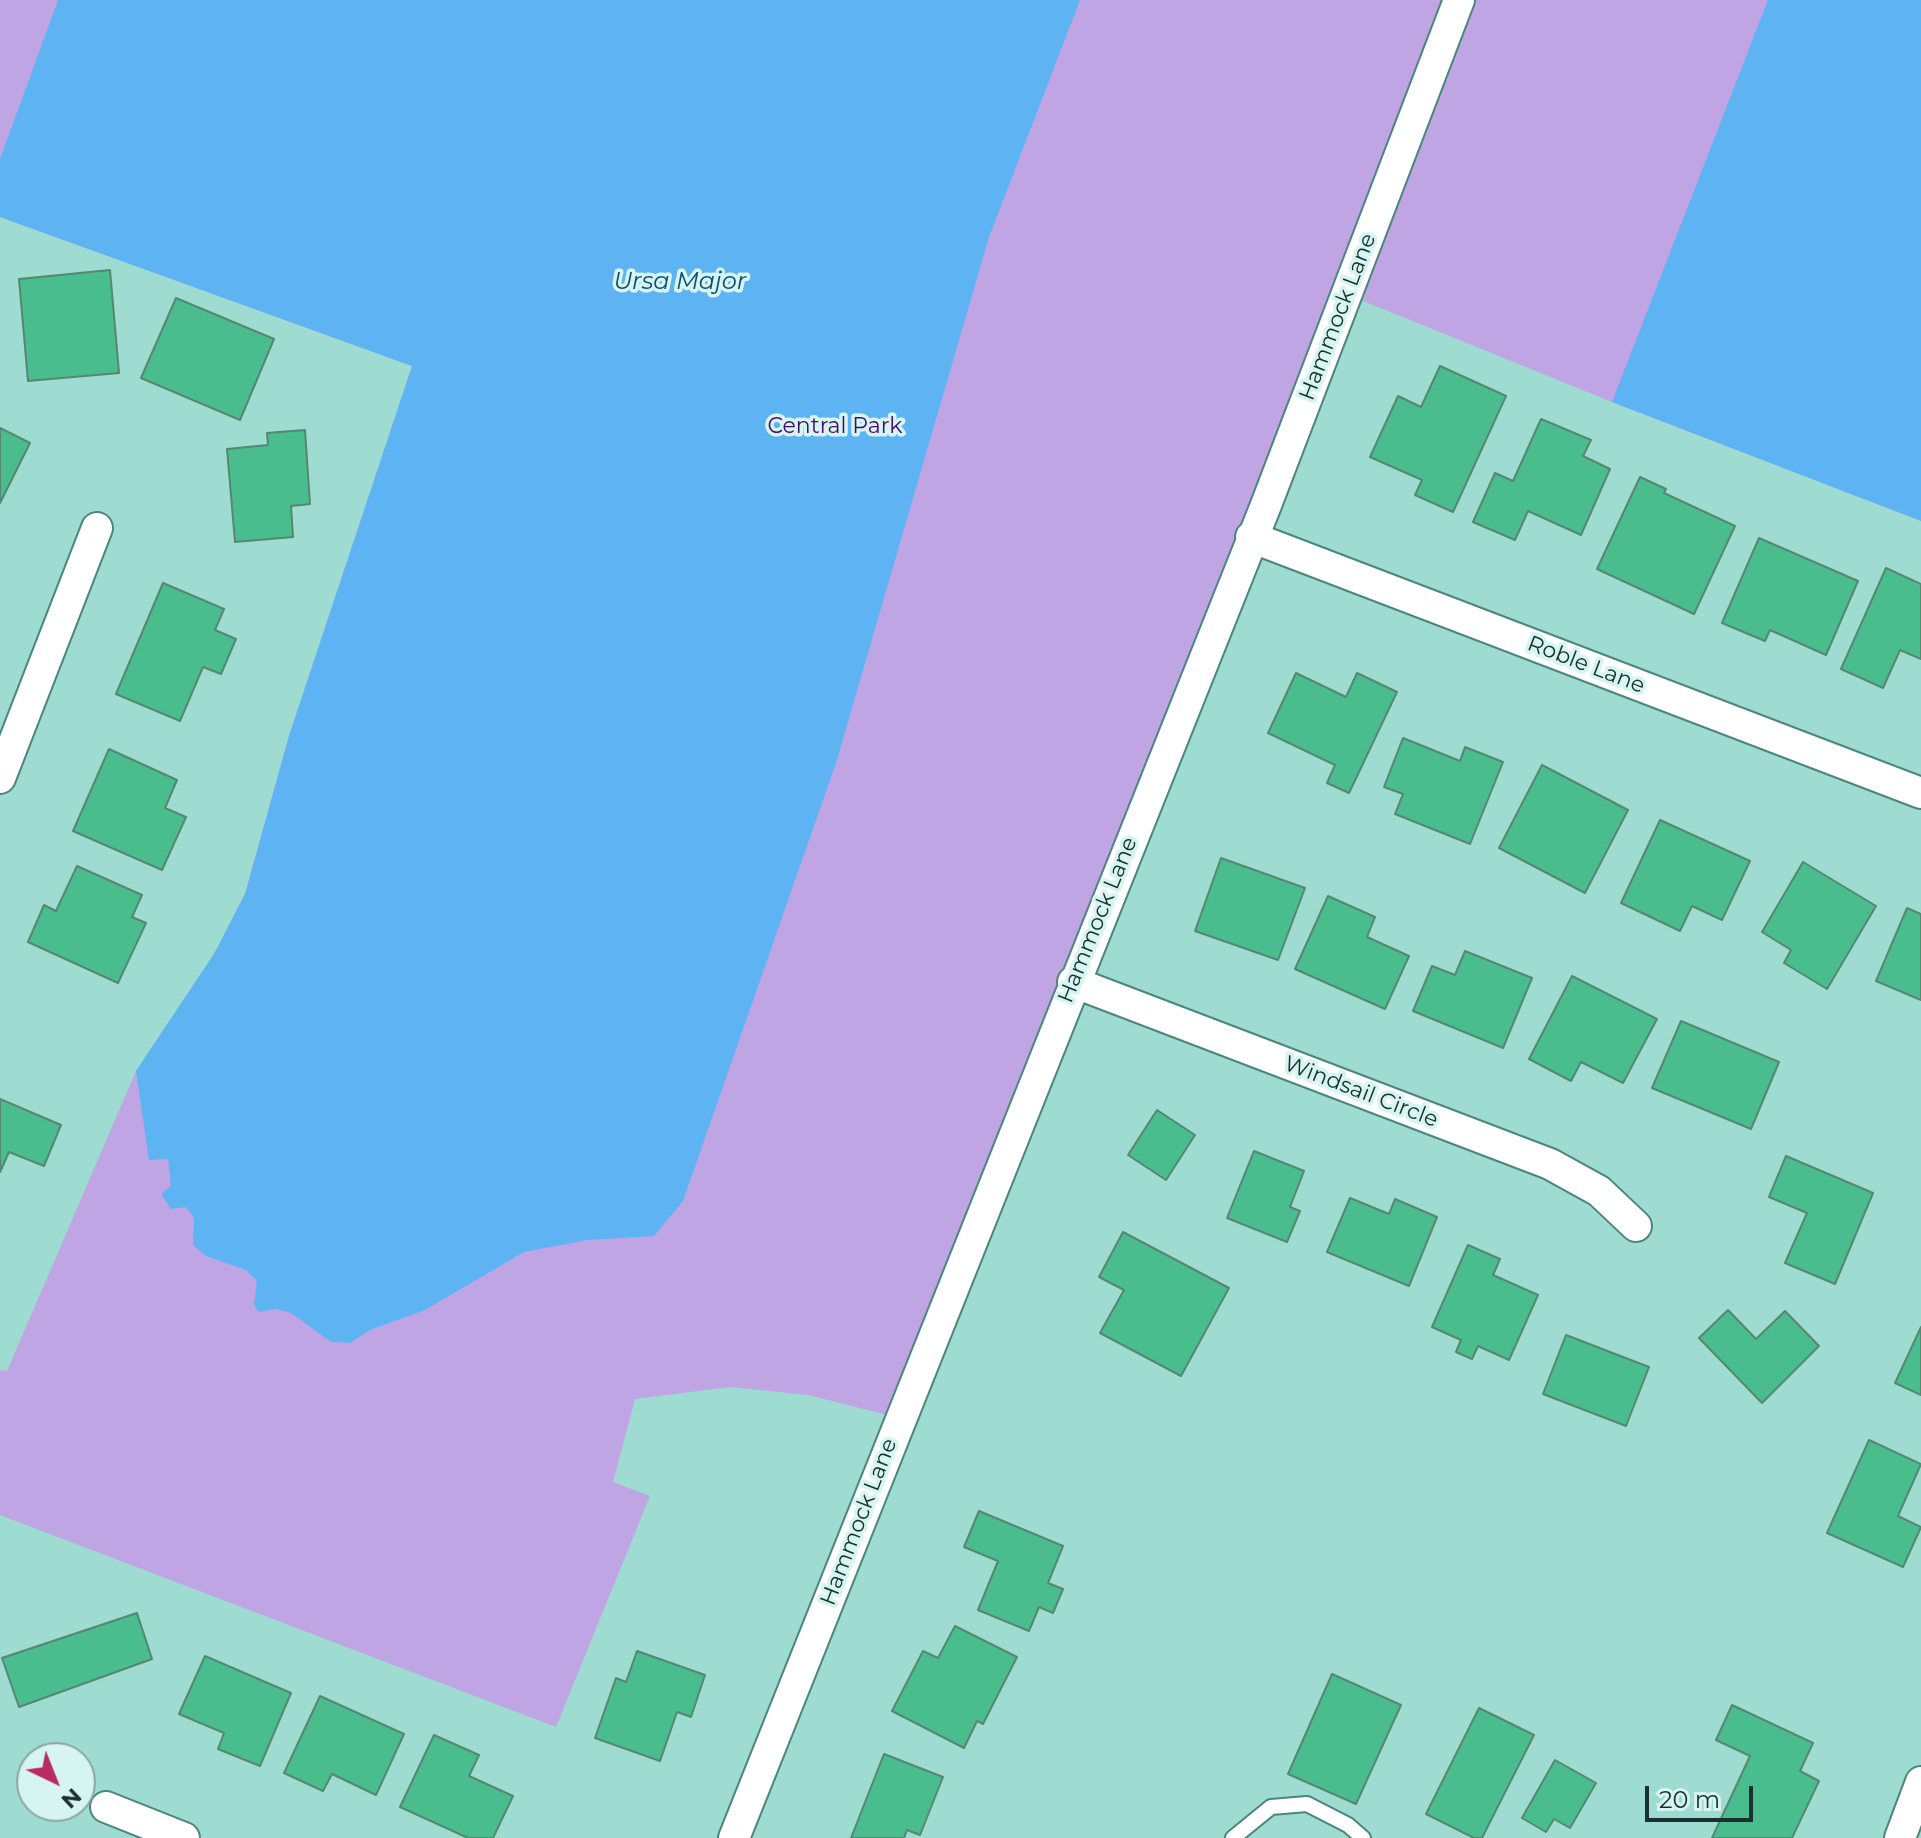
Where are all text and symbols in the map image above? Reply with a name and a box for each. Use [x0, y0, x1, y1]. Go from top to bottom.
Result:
street label: Hammock Lane [1294, 230, 1382, 404]
water label: Ursa Major [614, 268, 746, 296]
park label: Central Park [767, 414, 903, 440]
street label: Roble Lane [1524, 631, 1648, 699]
street label: Hammock Lane [1053, 833, 1143, 1007]
street label: Windsail Circle [1280, 1051, 1442, 1133]
street label: Hammock Lane [815, 1435, 903, 1609]
north arrow [16, 1742, 96, 1822]
scale bar [1649, 1770, 1757, 1820]
text: N [56, 1783, 87, 1814]
text: 20 m [1659, 1785, 1720, 1814]

